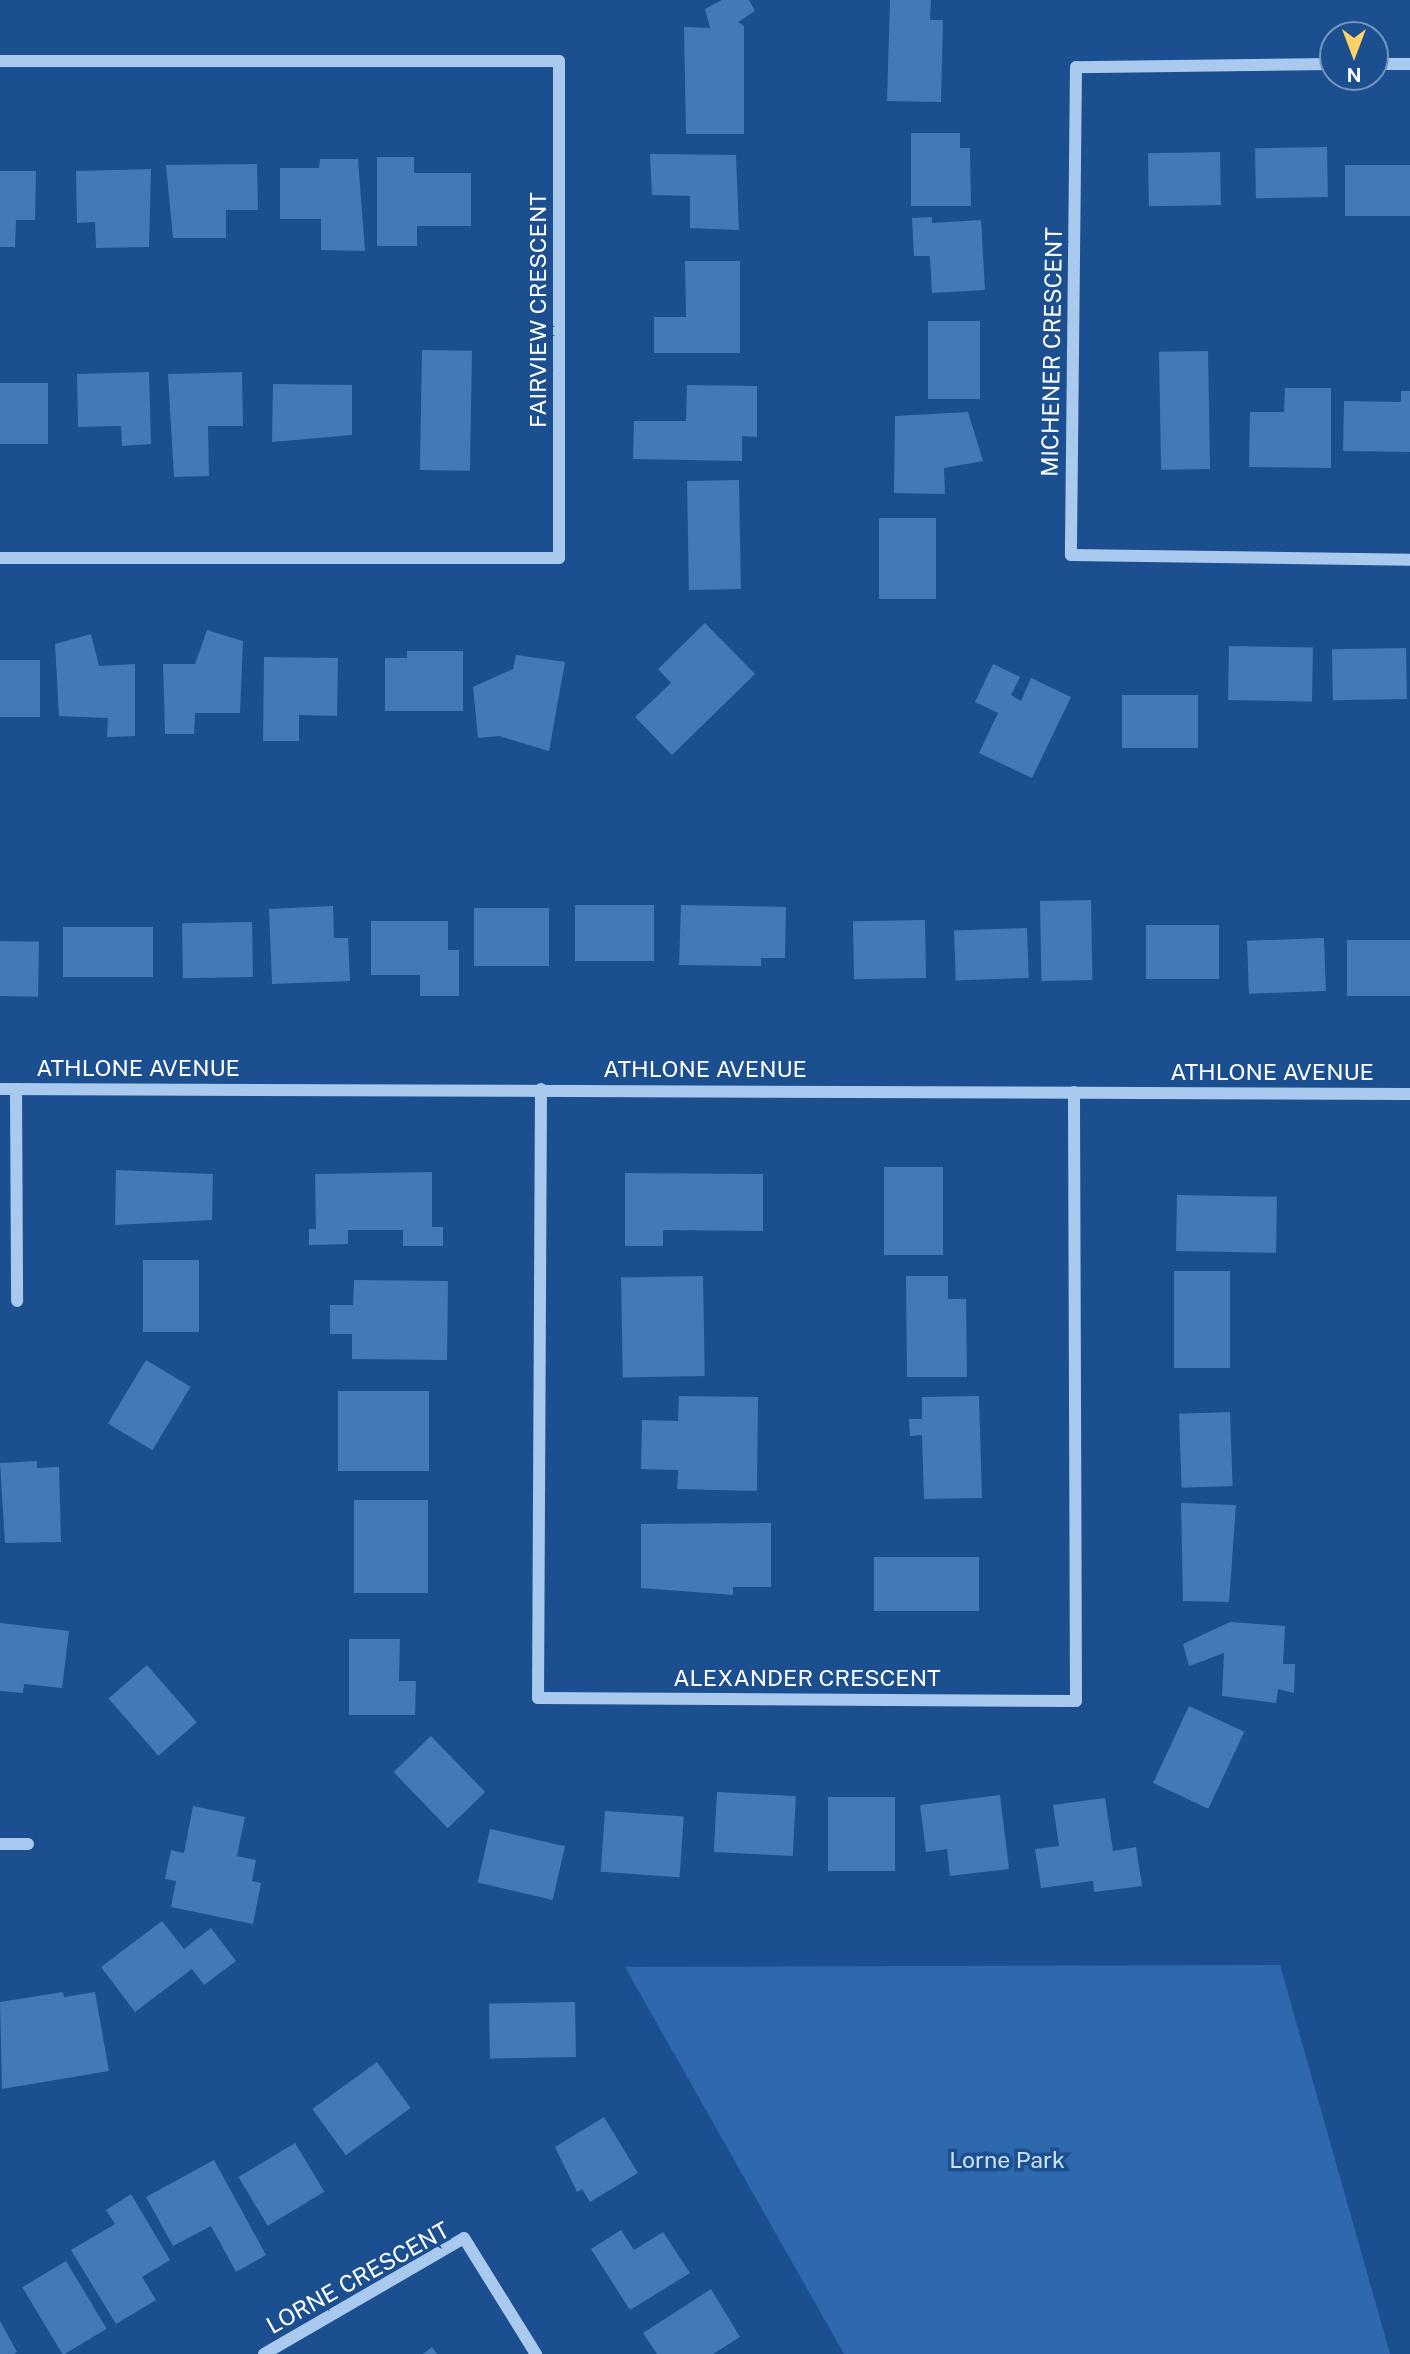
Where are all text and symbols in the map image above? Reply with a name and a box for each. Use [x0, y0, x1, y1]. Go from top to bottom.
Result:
north arrow [1319, 21, 1389, 91]
text: N [1347, 64, 1361, 86]
street label: FAIRVIEW CRESCENT [524, 192, 552, 428]
street label: MICHENER CRESCENT [1036, 227, 1068, 477]
street label: ATHLONE AVENUE [36, 1054, 240, 1082]
street label: ATHLONE AVENUE [603, 1055, 807, 1083]
street label: ATHLONE AVENUE [1170, 1058, 1374, 1086]
street label: ALEXANDER CRESCENT [673, 1664, 941, 1692]
park label: Lorne Park [949, 2146, 1065, 2174]
street label: LORNE CRESCENT [262, 2216, 454, 2340]

